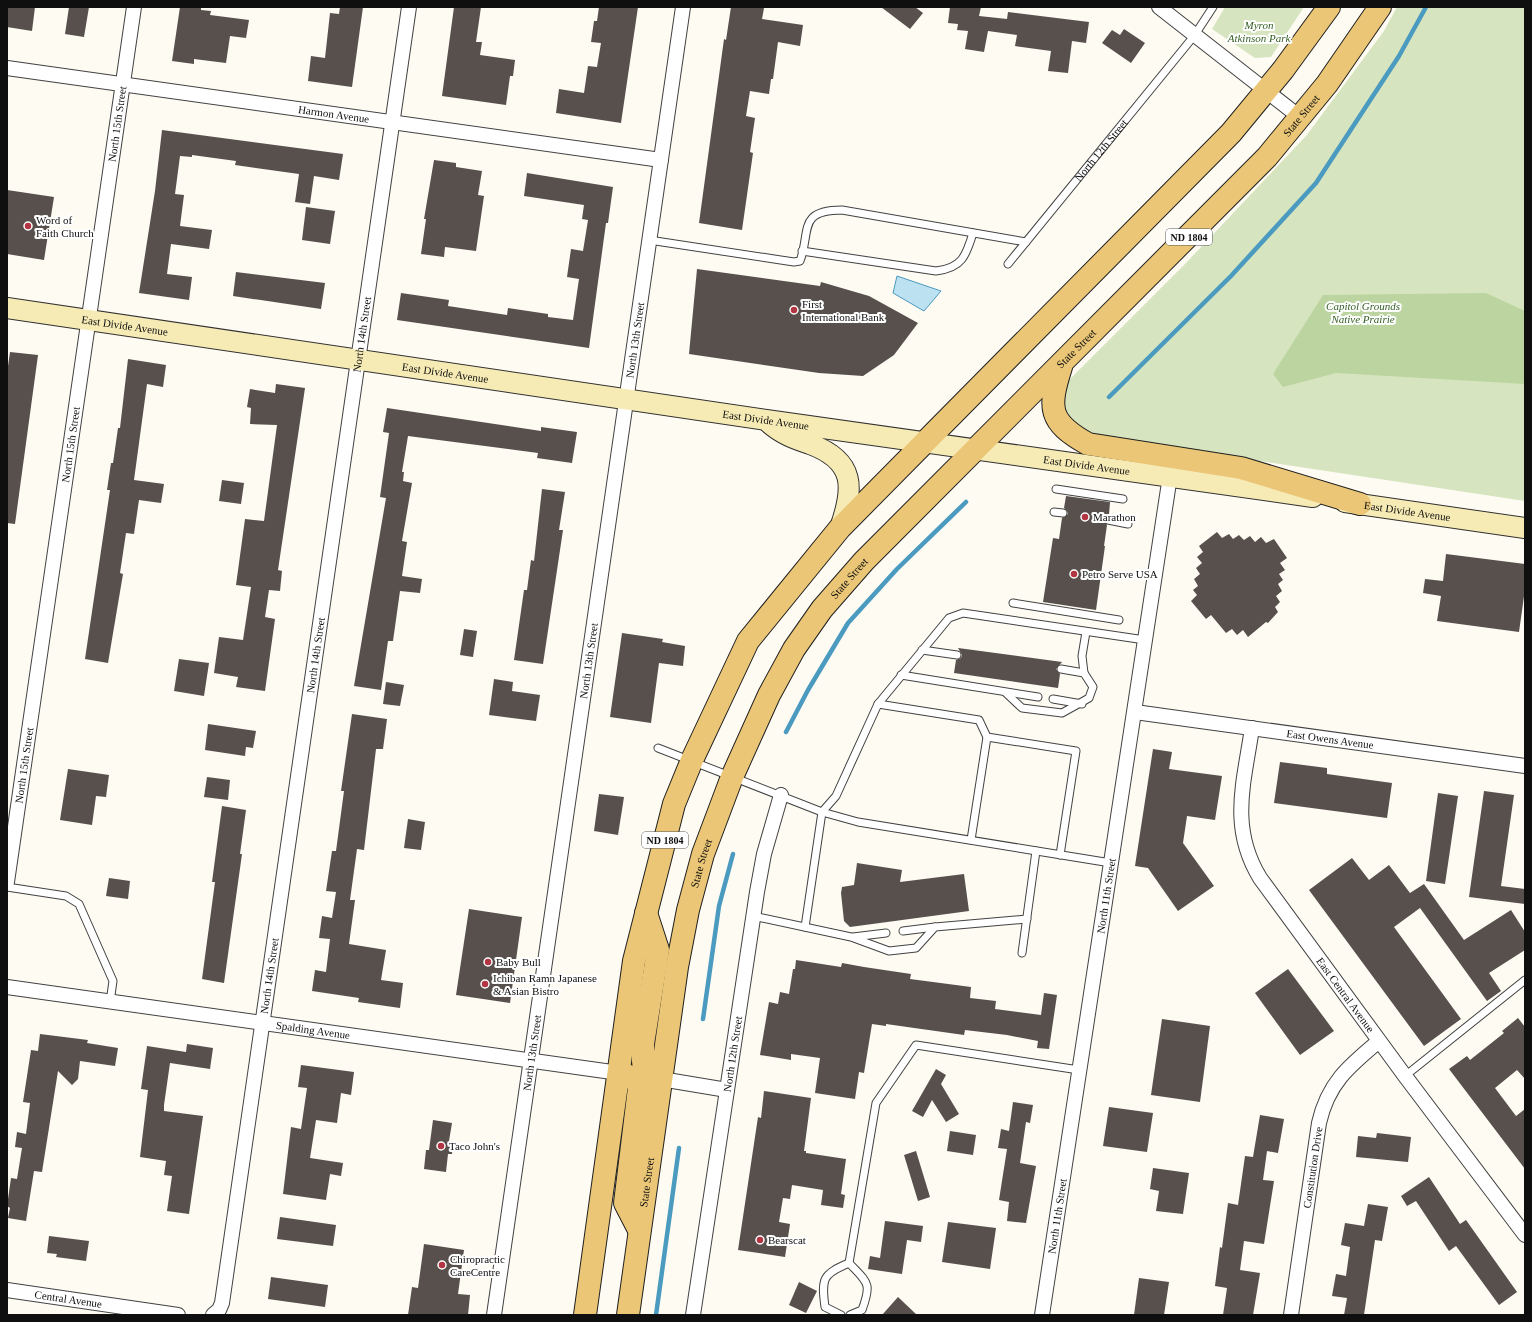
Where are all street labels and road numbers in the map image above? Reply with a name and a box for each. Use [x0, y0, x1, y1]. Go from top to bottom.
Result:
street label: North 15th Street [106, 85, 128, 163]
street label: State Street [1280, 92, 1322, 139]
street label: Harmon Avenue [297, 103, 370, 125]
street label: North 12th Street [1072, 117, 1130, 184]
road number: ND 1804 [1166, 229, 1212, 245]
street label: North 14th Street [350, 296, 373, 373]
street label: North 13th Street [623, 301, 646, 379]
street label: East Divide Avenue [81, 313, 169, 338]
street label: State Street [1054, 326, 1098, 370]
street label: East Divide Avenue [401, 360, 489, 385]
street label: North 15th Street [59, 406, 82, 483]
street label: East Divide Avenue [722, 408, 810, 432]
street label: East Divide Avenue [1043, 453, 1131, 477]
street label: East Divide Avenue [1363, 499, 1452, 523]
street label: State Street [828, 555, 870, 601]
street label: North 14th Street [304, 616, 327, 694]
street label: North 13th Street [577, 622, 600, 699]
street label: North 15th Street [13, 727, 35, 804]
street label: East Owens Avenue [1286, 727, 1375, 751]
road number: ND 1804 [642, 832, 688, 848]
street label: State Street [688, 837, 714, 889]
street label: North 11th Street [1094, 857, 1118, 934]
street label: North 14th Street [258, 937, 281, 1015]
street label: East Central Avenue [1314, 955, 1377, 1035]
street label: North 13th Street [520, 1014, 543, 1091]
street label: North 12th Street [721, 1015, 744, 1093]
street label: Spalding Avenue [275, 1019, 351, 1041]
street label: Constitution Drive [1301, 1126, 1324, 1209]
street label: State Street [637, 1156, 656, 1208]
street label: North 11th Street [1045, 1178, 1069, 1255]
street label: Central Avenue [34, 1288, 103, 1310]

